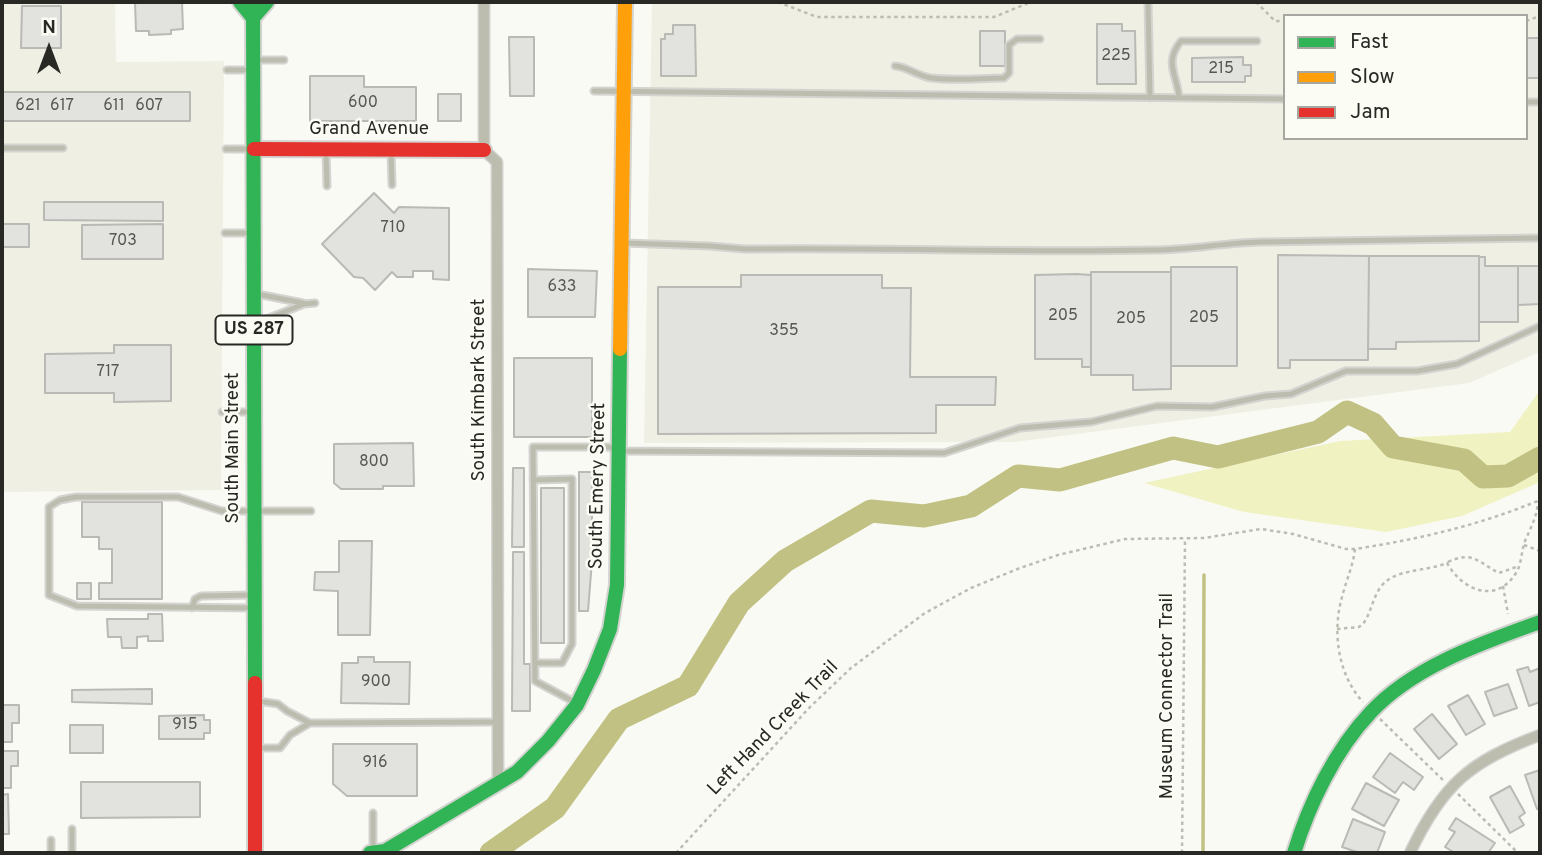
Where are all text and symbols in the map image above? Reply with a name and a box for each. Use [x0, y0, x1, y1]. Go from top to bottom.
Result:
north arrow [14, 14, 84, 84]
legend [1283, 14, 1528, 140]
text: N [42, 16, 56, 40]
text: Fast [1350, 29, 1389, 56]
house number: 225 [1101, 47, 1131, 67]
house number: 215 [1208, 60, 1234, 80]
text: Slow [1350, 64, 1395, 91]
house number: 600 [348, 94, 378, 114]
house number: 621 [15, 97, 41, 117]
house number: 617 [50, 97, 74, 117]
house number: 611 [103, 97, 125, 117]
house number: 607 [135, 97, 163, 117]
text: Jam [1350, 99, 1391, 126]
street label: Grand Avenue [309, 119, 429, 141]
house number: 710 [381, 219, 405, 239]
house number: 703 [109, 232, 137, 252]
house number: 633 [548, 278, 576, 298]
street label: South Kimbark Street [469, 298, 491, 482]
house number: 205 [1048, 307, 1078, 327]
house number: 205 [1189, 309, 1219, 329]
house number: 205 [1116, 310, 1146, 330]
road number: US 287 [216, 316, 292, 344]
house number: 355 [769, 322, 799, 342]
house number: 717 [97, 363, 119, 383]
street label: South Main Street [223, 372, 245, 524]
street label: South Emery Street [586, 402, 612, 570]
house number: 800 [359, 453, 389, 473]
street label: Museum Connector Trail [1157, 593, 1179, 799]
street label: Left Hand Creek Trail [704, 657, 844, 801]
house number: 900 [361, 673, 391, 693]
house number: 915 [172, 716, 198, 736]
house number: 916 [362, 754, 388, 774]

